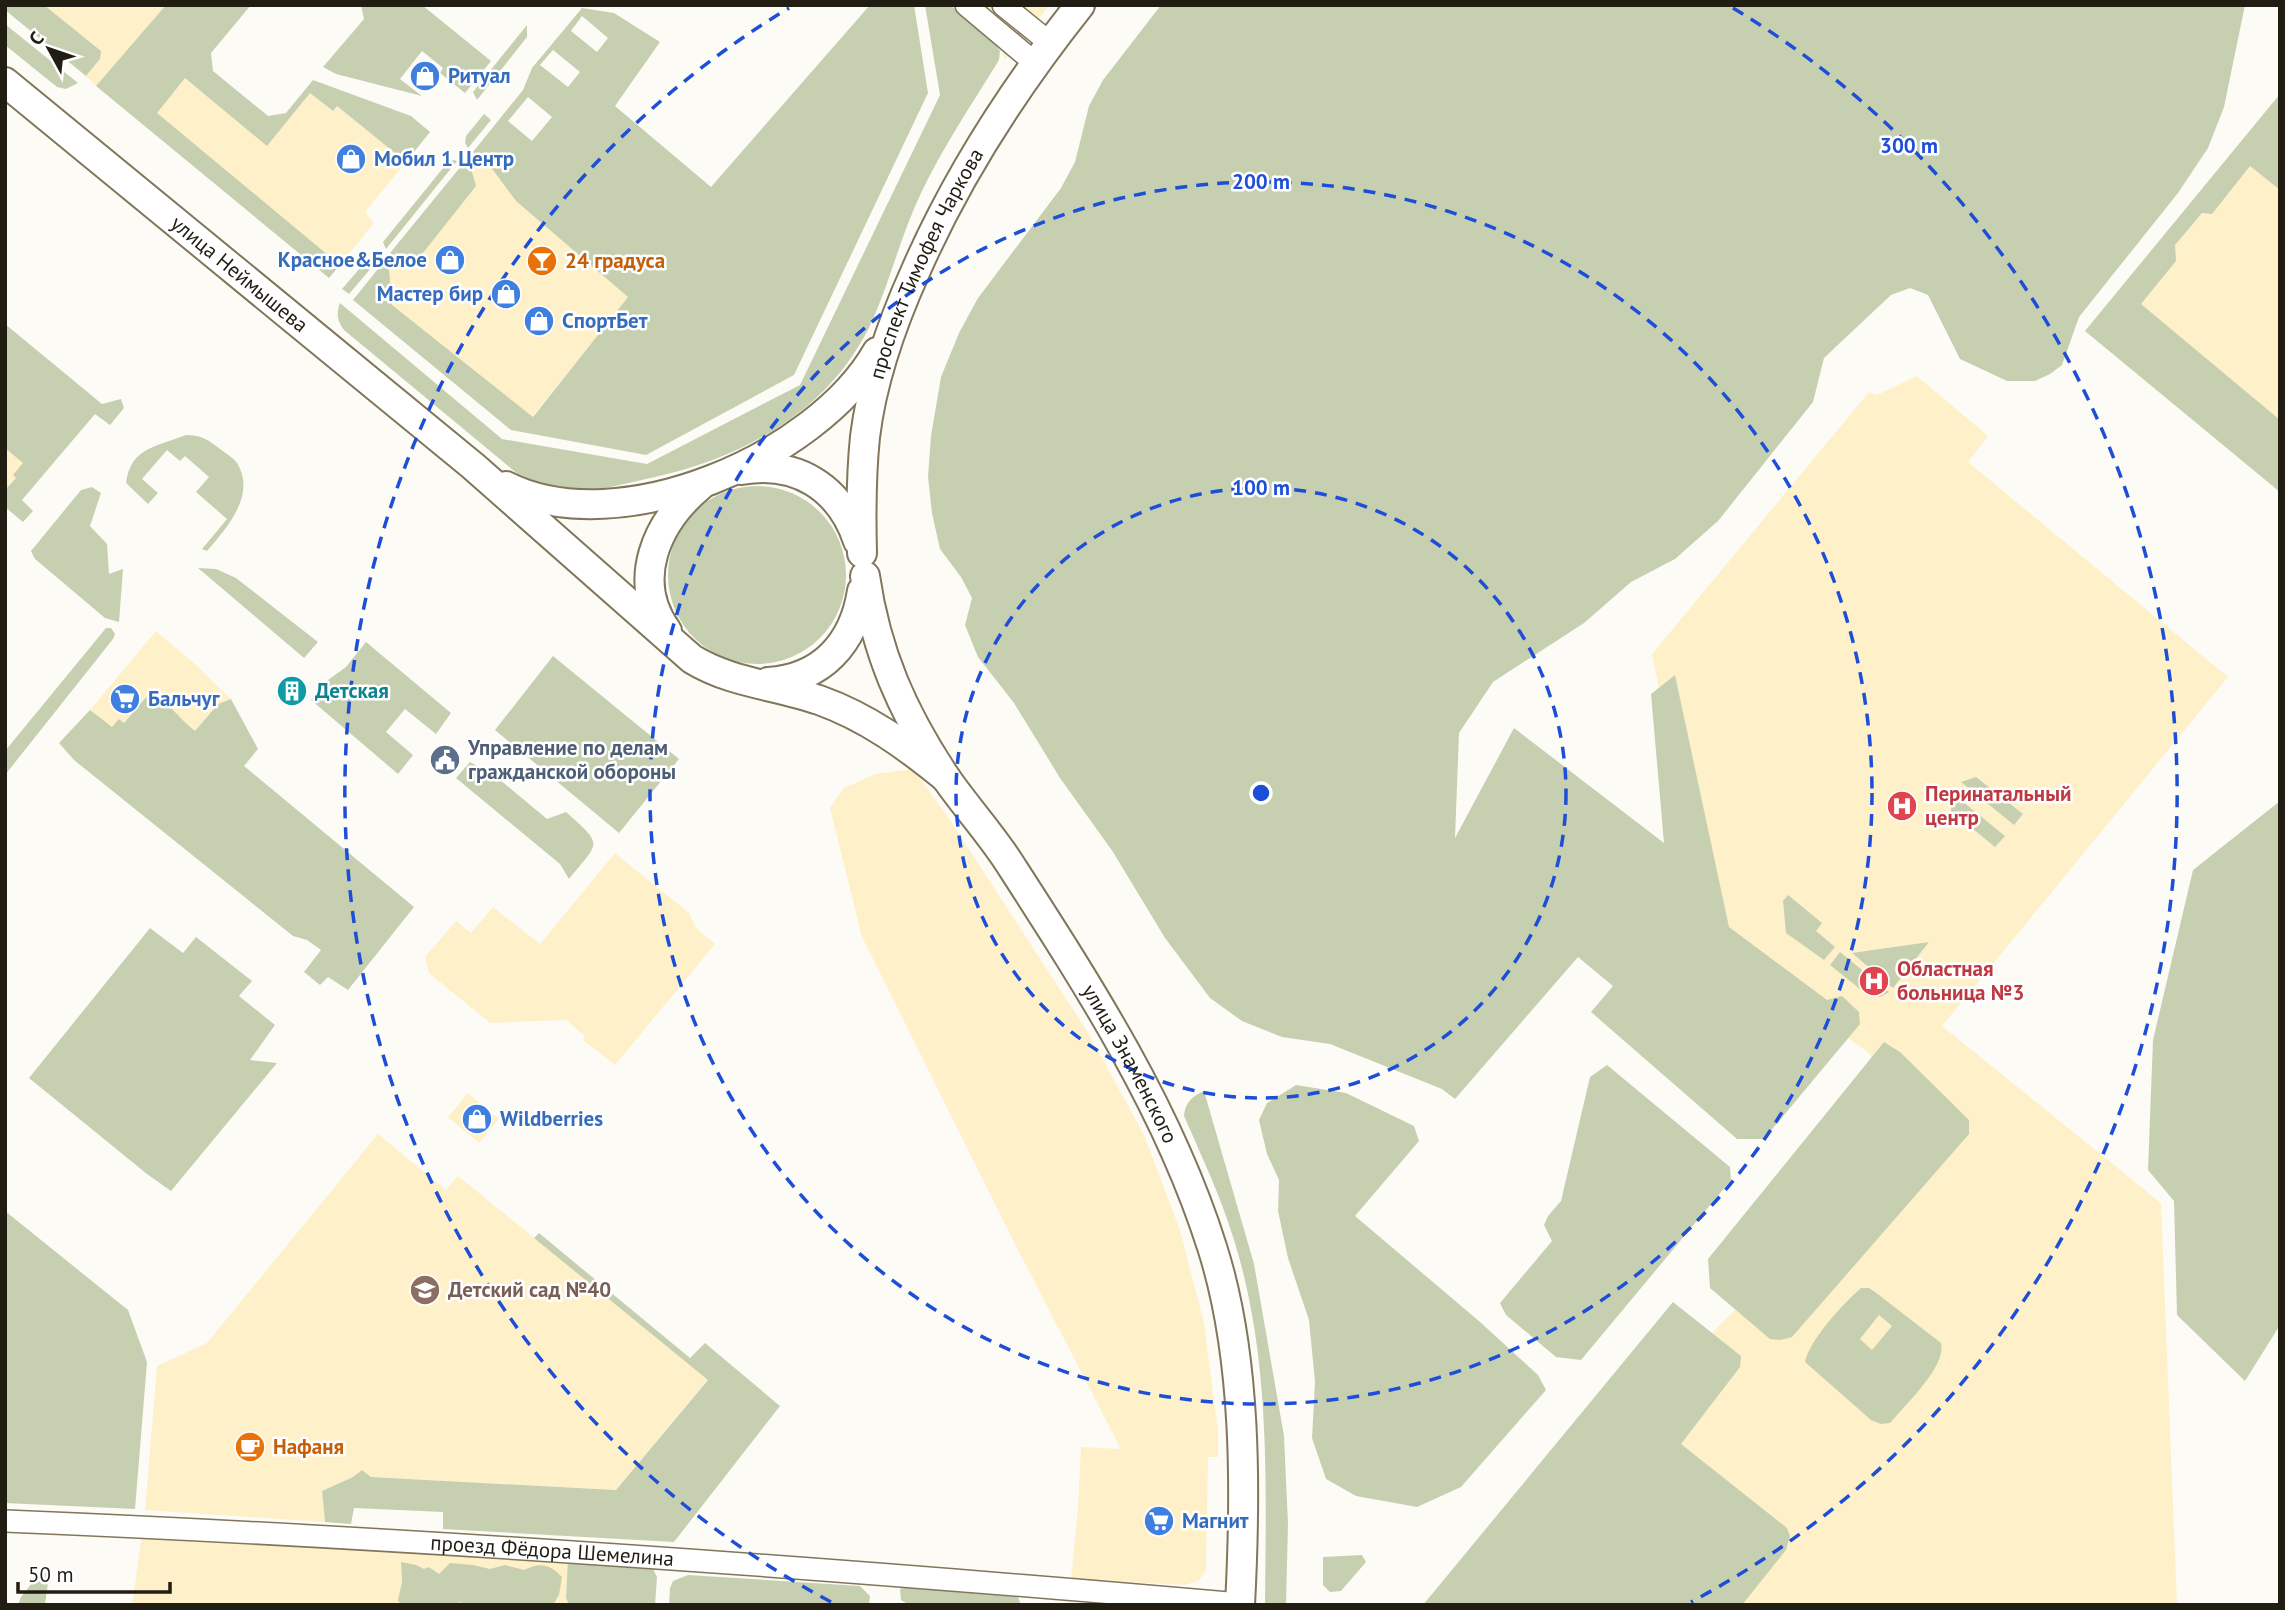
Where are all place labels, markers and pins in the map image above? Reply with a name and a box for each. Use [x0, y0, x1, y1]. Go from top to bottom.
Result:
shop icon: Ритуал [408, 59, 442, 93]
place label: Ритуал [448, 62, 511, 89]
shop icon: Мобил 1 Центр [334, 142, 368, 176]
place label: Мобил 1 Центр [374, 145, 514, 172]
shop icon: Красное&Белое [433, 243, 467, 277]
bar icon: 24 градуса [525, 244, 559, 278]
place label: Красное&Белое [278, 246, 427, 273]
place label: 24 градуса [565, 247, 665, 274]
shop icon: Мастер бир [489, 277, 523, 311]
place label: Мастер бир [377, 280, 483, 307]
shop icon: СпортБет [522, 304, 556, 338]
place label: СпортБет [562, 307, 648, 334]
building icon: Детская [275, 674, 309, 708]
place label: Детская [315, 677, 389, 704]
supermarket icon: Бальчуг [108, 682, 142, 716]
place label: Бальчуг [148, 685, 220, 712]
place label: Управление по делам гражданской обороны [467, 734, 676, 785]
public building icon: Управление по делам гражданской обороны [428, 743, 462, 777]
place label: Перинатальный центр [1925, 780, 2071, 831]
centre of rings [1249, 781, 1273, 805]
hospital icon: Перинатальный центр [1885, 789, 1919, 823]
place label: Областная больница №3 [1897, 955, 2024, 1006]
hospital icon: Областная больница №3 [1857, 964, 1891, 998]
shop icon: Wildberries [460, 1102, 494, 1136]
place label: Wildberries [500, 1105, 603, 1132]
school or university icon: Детский сад №40 [408, 1273, 442, 1307]
place label: Детский сад №40 [448, 1276, 611, 1303]
cafe icon: Нафаня [233, 1430, 267, 1464]
place label: Нафаня [273, 1433, 344, 1460]
supermarket icon: Магнит [1142, 1504, 1176, 1538]
place label: Магнит [1182, 1507, 1249, 1534]

